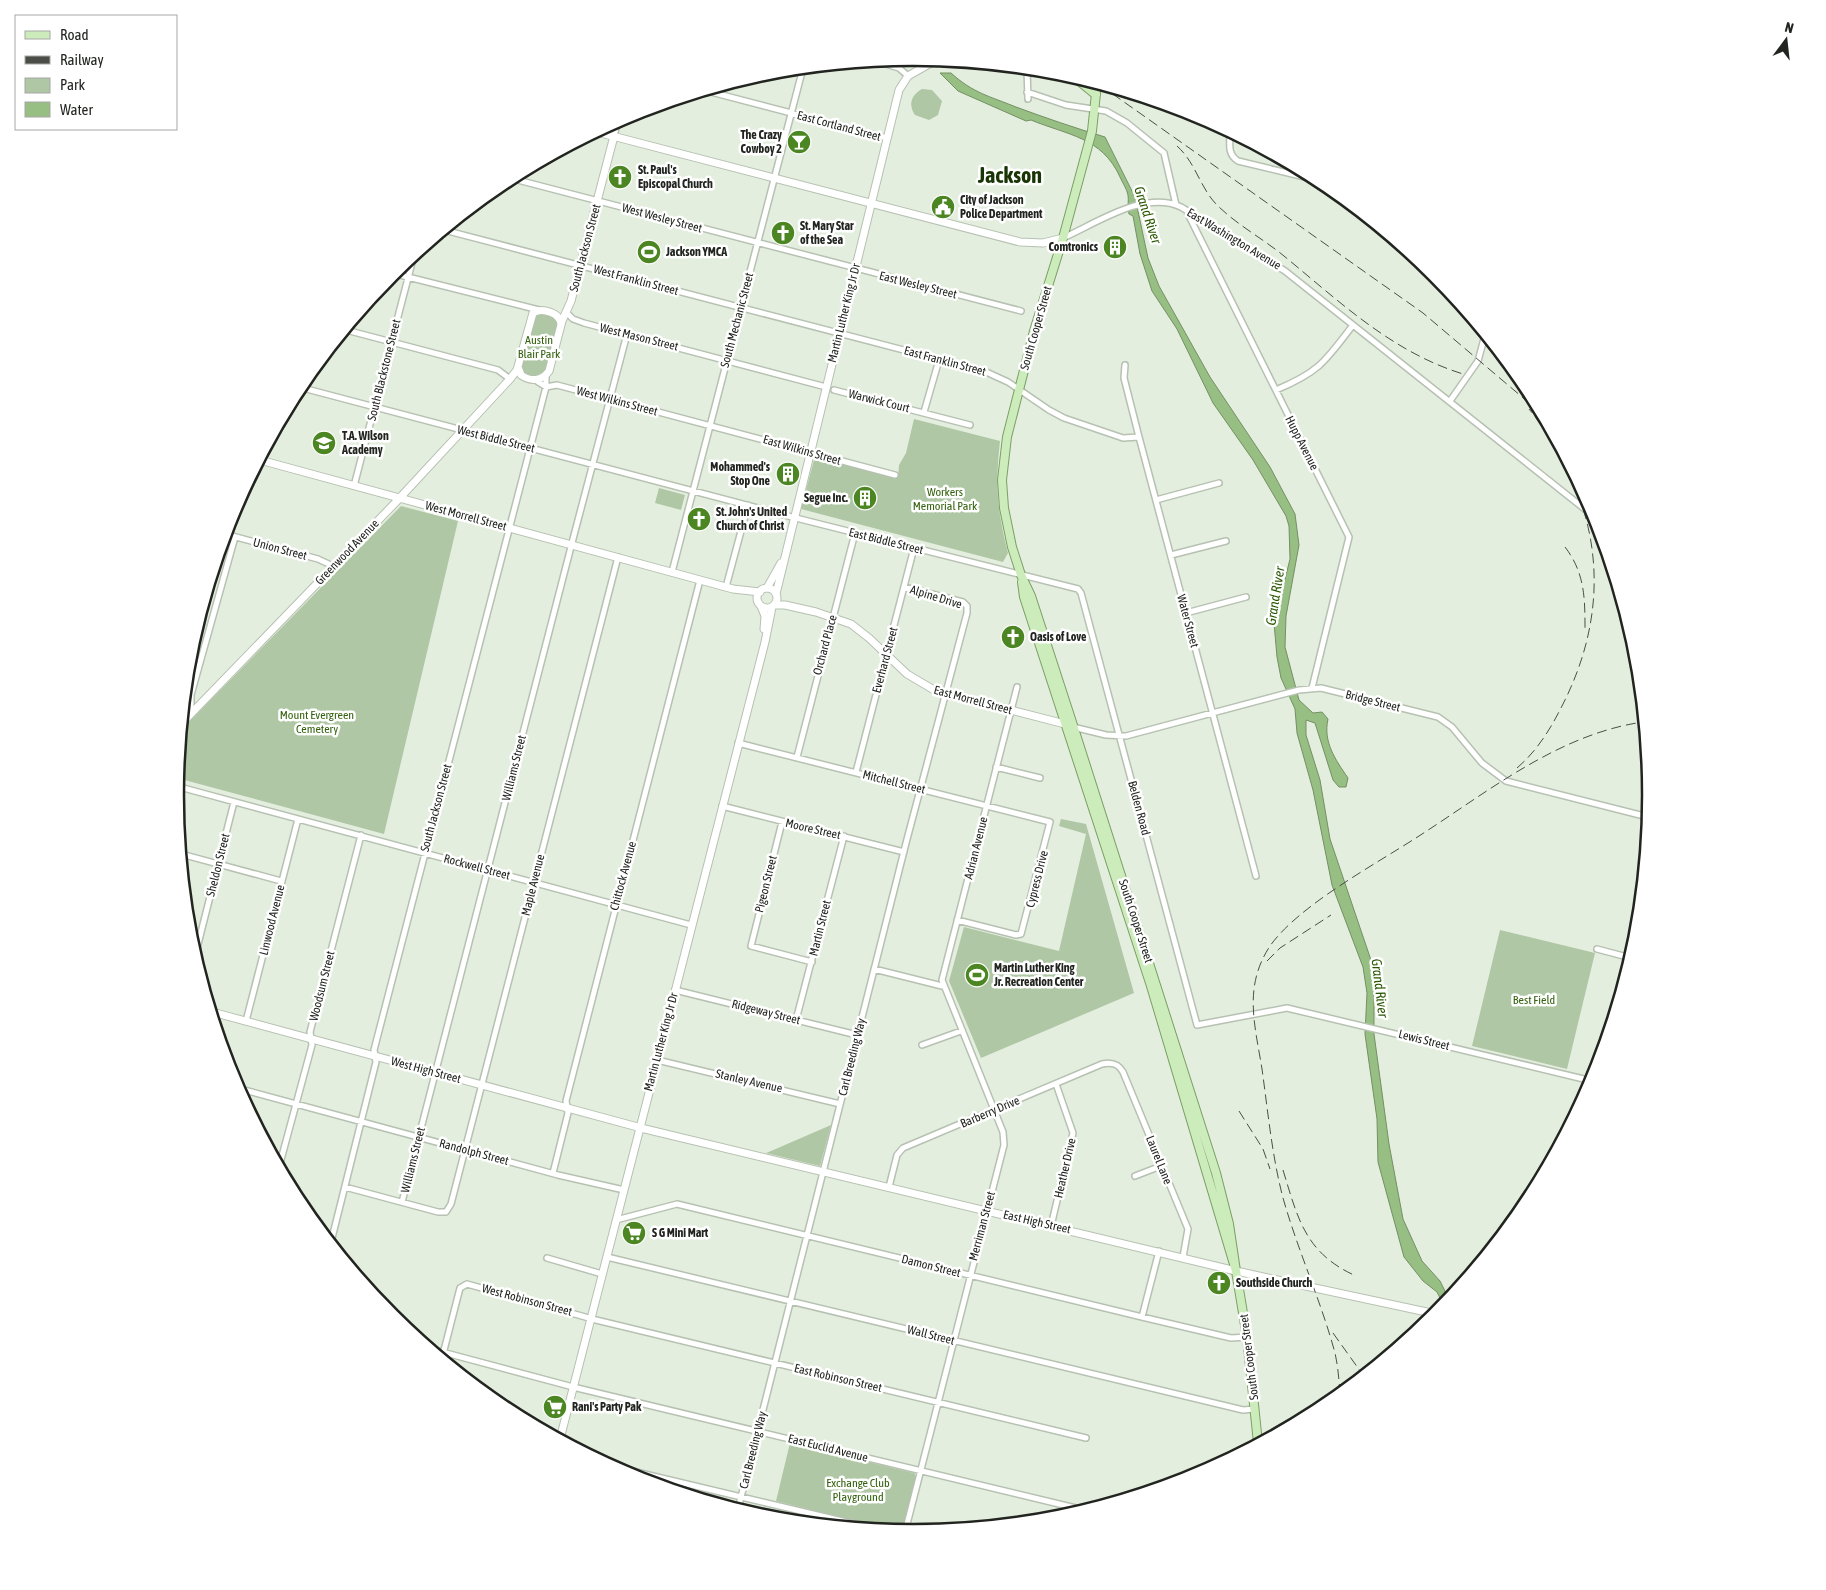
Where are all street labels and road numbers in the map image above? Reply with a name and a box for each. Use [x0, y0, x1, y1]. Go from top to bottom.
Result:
street label: East Cortland Street [796, 108, 883, 144]
street label: West Wesley Street [620, 201, 704, 236]
street label: South Jackson Street [567, 202, 604, 293]
street label: East Washington Avenue [1184, 205, 1284, 273]
street label: West Franklin Street [592, 262, 681, 298]
street label: Martin Luther King Jr Dr [825, 262, 863, 364]
street label: East Wesley Street [878, 269, 959, 302]
street label: South Mechanic Street [718, 271, 757, 369]
street label: South Cooper Street [1017, 284, 1055, 372]
street label: South Blackstone Street [365, 317, 404, 422]
street label: West Mason Street [598, 320, 680, 354]
street label: East Franklin Street [902, 343, 988, 379]
street label: West Wilkins Street [575, 383, 660, 419]
street label: Warwick Court [847, 387, 912, 415]
street label: Hupp Avenue [1282, 414, 1322, 472]
street label: West Biddle Street [456, 423, 537, 456]
street label: East Wilkins Street [761, 432, 843, 468]
street label: West Morrell Street [424, 498, 509, 534]
street label: Greenwood Avenue [312, 516, 382, 588]
street label: East Biddle Street [847, 525, 925, 557]
street label: Union Street [252, 535, 309, 563]
street label: Alpine Drive [908, 582, 964, 612]
street label: Water Street [1174, 593, 1202, 650]
street label: Orchard Place [810, 613, 840, 677]
street label: Everhard Street [869, 625, 901, 694]
street label: East Morrell Street [932, 683, 1014, 717]
street label: Bridge Street [1344, 687, 1402, 715]
street label: Williams Street [499, 733, 529, 802]
street label: South Jackson Street [418, 762, 455, 853]
street label: Mitchell Street [861, 767, 927, 797]
street label: Belden Road [1125, 779, 1153, 837]
street label: Adrian Avenue [961, 815, 991, 881]
street label: Moore Street [784, 816, 843, 842]
street label: Sheldon Street [203, 831, 233, 898]
street label: Chittock Avenue [607, 840, 639, 912]
street label: Cypress Drive [1023, 849, 1051, 909]
street label: Rockwell Street [442, 851, 512, 883]
street label: Maple Avenue [519, 853, 547, 917]
street label: Pigeon Street [752, 854, 780, 914]
street label: South Cooper Street [1116, 878, 1156, 965]
street label: Linwood Avenue [256, 883, 288, 957]
street label: Martin Street [806, 898, 834, 957]
street label: Woodsum Street [307, 949, 338, 1023]
street label: Martin Luther King Jr Dr [641, 991, 681, 1093]
street label: Ridgeway Street [730, 997, 802, 1027]
street label: Carl Breeding Way [836, 1017, 868, 1097]
street label: Lewis Street [1397, 1027, 1451, 1053]
street label: West High Street [390, 1054, 463, 1086]
street label: Stanley Avenue [714, 1067, 784, 1095]
street label: Barberry Drive [958, 1093, 1022, 1131]
street label: Williams Street [398, 1125, 428, 1194]
street label: Laurel Lane [1143, 1134, 1175, 1186]
street label: Randolph Street [438, 1136, 511, 1168]
street label: Heather Drive [1051, 1137, 1079, 1199]
street label: Merriman Street [966, 1189, 998, 1262]
street label: East High Street [1002, 1207, 1073, 1237]
street label: Damon Street [900, 1252, 963, 1280]
street label: West Robinson Street [480, 1281, 574, 1319]
street label: South Cooper Street [1237, 1313, 1261, 1401]
street label: Wall Street [906, 1322, 957, 1348]
street label: East Robinson Street [793, 1361, 884, 1395]
street label: Carl Breeding Way [737, 1410, 769, 1490]
street label: East Euclid Avenue [787, 1431, 869, 1465]

